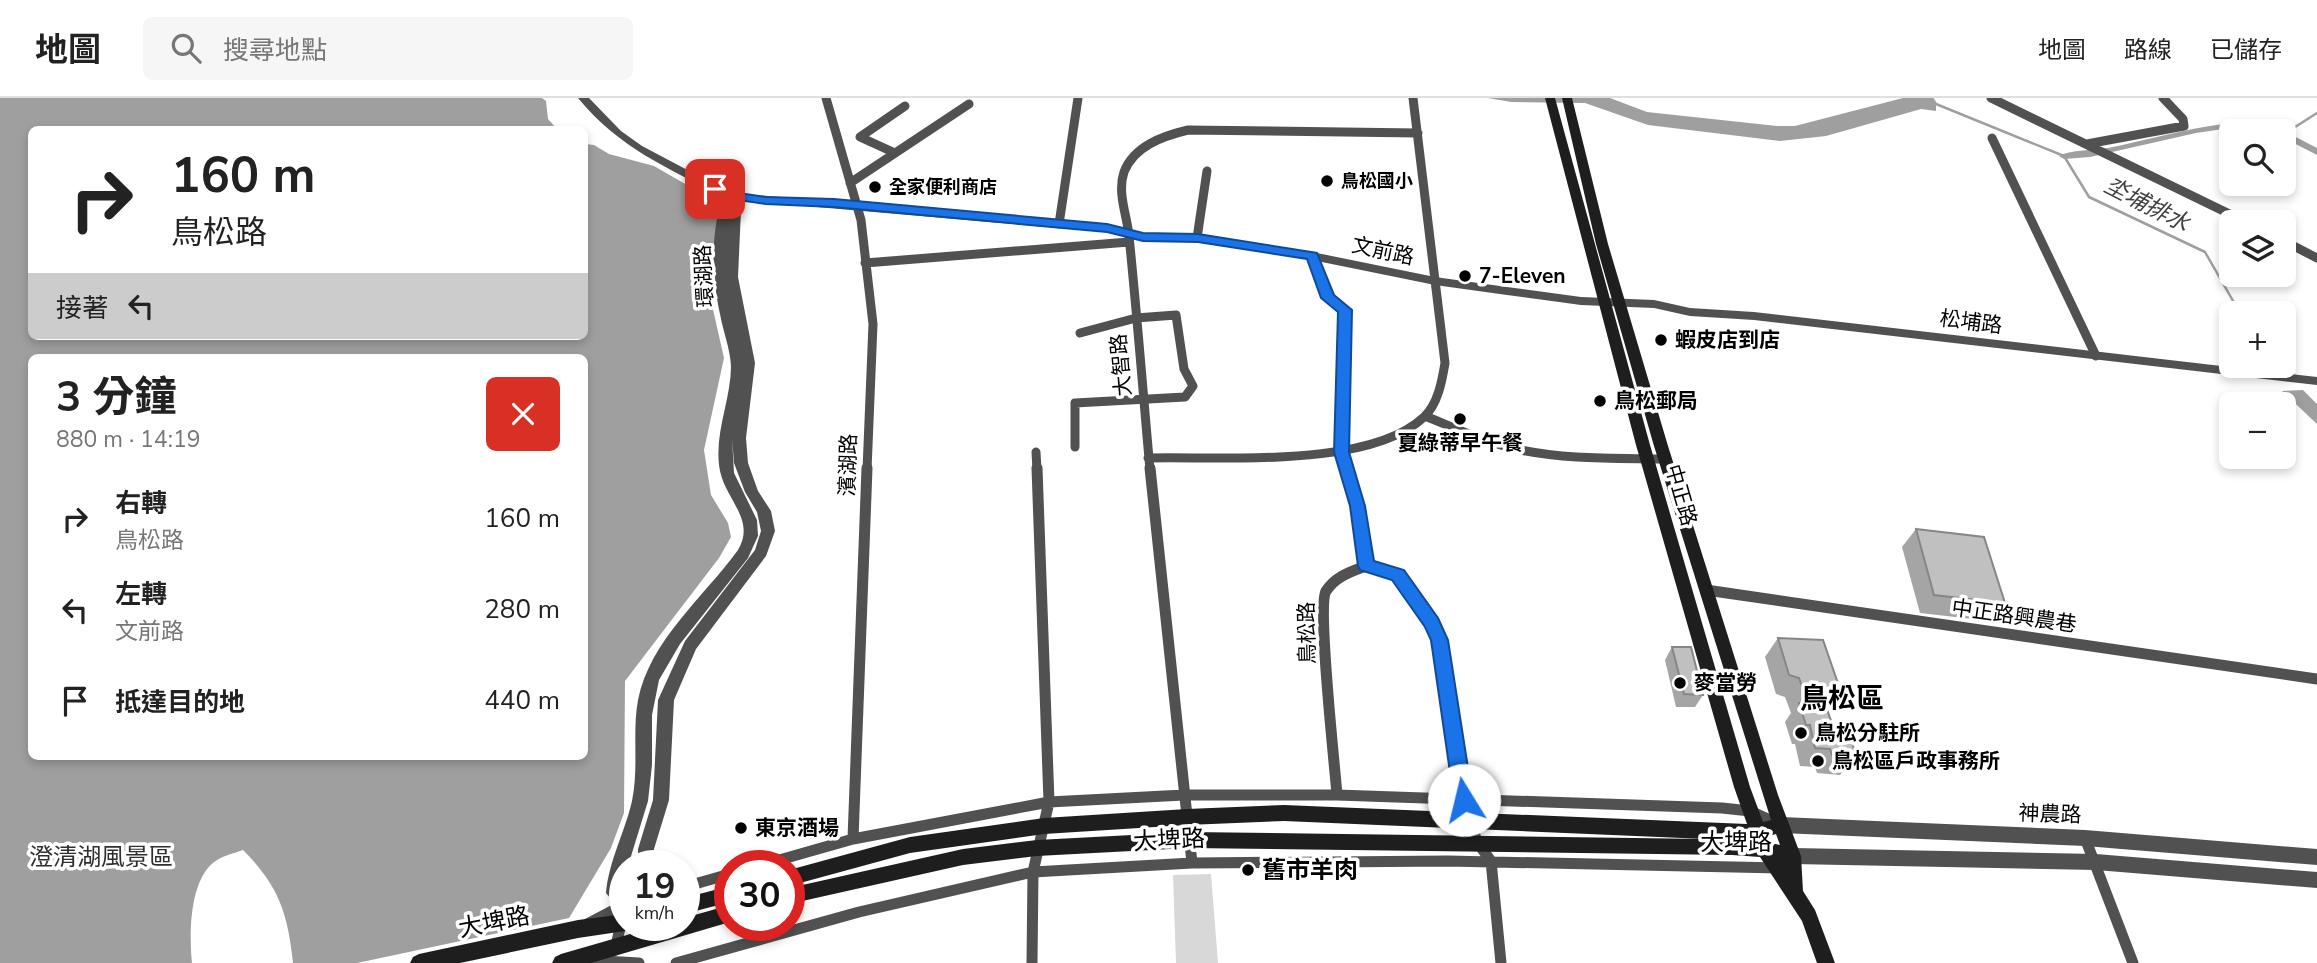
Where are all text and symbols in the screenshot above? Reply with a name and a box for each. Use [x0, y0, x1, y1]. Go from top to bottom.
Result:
search box [143, 17, 633, 80]
text: 地圖 [35, 28, 101, 73]
icon: search [167, 29, 205, 67]
text: 搜尋地點 [223, 33, 327, 68]
text: 地圖 [2038, 34, 2086, 66]
text: 路線 [2124, 34, 2172, 66]
text: 已儲存 [2210, 34, 2282, 66]
map controls [2219, 119, 2296, 469]
button: search [2219, 119, 2296, 196]
text: 160 m [171, 142, 315, 209]
icon: right [56, 154, 147, 245]
pin [685, 159, 745, 219]
place label: 鳥松國小 [1341, 169, 1413, 193]
icon: arrive [696, 170, 734, 208]
water label: 坔埔排水 [2099, 170, 2196, 240]
marker: 鳥松國小 [1319, 173, 1335, 189]
place label: 全家便利商店 [889, 175, 997, 199]
marker: 全家便利商店 [867, 179, 883, 195]
button: layers [2219, 210, 2296, 287]
text: 鳥松路 [171, 211, 267, 254]
street label: 文前路 [1349, 231, 1417, 271]
street label: 環湖路 [688, 244, 720, 308]
place label: 7-Eleven [1479, 262, 1566, 290]
marker: 7-Eleven [1457, 268, 1473, 284]
icon: left [122, 287, 160, 325]
text: 接著 [56, 291, 108, 326]
button: + [2219, 301, 2296, 378]
street label: 松埔路 [1938, 304, 2004, 340]
place label: 蝦皮店到店 [1675, 326, 1780, 354]
street label: 大智路 [1104, 332, 1138, 398]
marker: 蝦皮店到店 [1653, 332, 1669, 348]
text: 3 分鐘 [56, 369, 177, 426]
button: close [486, 377, 560, 451]
place label: 鳥松郵局 [1614, 387, 1698, 415]
button: − [2219, 392, 2296, 469]
marker: 鳥松郵局 [1592, 393, 1608, 409]
marker: 夏綠蒂早午餐 [1452, 411, 1468, 427]
text: 880 m · 14:19 [56, 424, 201, 455]
place label: 夏綠蒂早午餐 [1397, 429, 1523, 457]
street label: 濱湖路 [833, 433, 863, 497]
street label: 中正路 [1659, 461, 1703, 529]
text: 右轉 [115, 486, 167, 521]
icon: right [56, 500, 94, 538]
text: 160 m [484, 501, 560, 536]
text: 鳥松路 [115, 525, 184, 556]
text: 左轉 [115, 577, 167, 612]
icon: left [56, 591, 94, 629]
text: 280 m [484, 592, 560, 627]
street label: 中正路興農巷 [1950, 593, 2078, 639]
street label: 鳥松路 [1292, 601, 1322, 665]
text: 文前路 [115, 616, 184, 647]
place label: 麥當勞 [1694, 669, 1757, 697]
marker: 麥當勞 [1672, 675, 1688, 691]
district label: 鳥松區 [1800, 680, 1884, 718]
icon: arrive [56, 682, 94, 720]
text: 440 m [484, 683, 560, 718]
text: 抵達目的地 [115, 685, 245, 720]
place label: 鳥松分駐所 [1815, 719, 1920, 747]
marker: 鳥松分駐所 [1793, 725, 1809, 741]
place label: 鳥松區戶政事務所 [1832, 747, 2000, 775]
marker: 鳥松區戶政事務所 [1810, 753, 1826, 769]
position arrow [1427, 763, 1501, 837]
street label: 神農路 [2018, 799, 2082, 829]
place label: 東京酒場 [755, 814, 839, 842]
marker: 東京酒場 [733, 820, 749, 836]
street label: 大埤路 [1132, 822, 1206, 858]
street label: 大埤路 [1700, 826, 1772, 858]
park label: 澄清湖風景區 [29, 841, 173, 873]
speed limit sign: 30 [714, 850, 805, 941]
place label: 舊市羊肉 [1262, 854, 1358, 886]
marker: 舊市羊肉 [1240, 862, 1256, 878]
text: 19 [633, 863, 676, 910]
street label: 大埤路 [456, 899, 532, 945]
text: km/h [635, 901, 674, 925]

